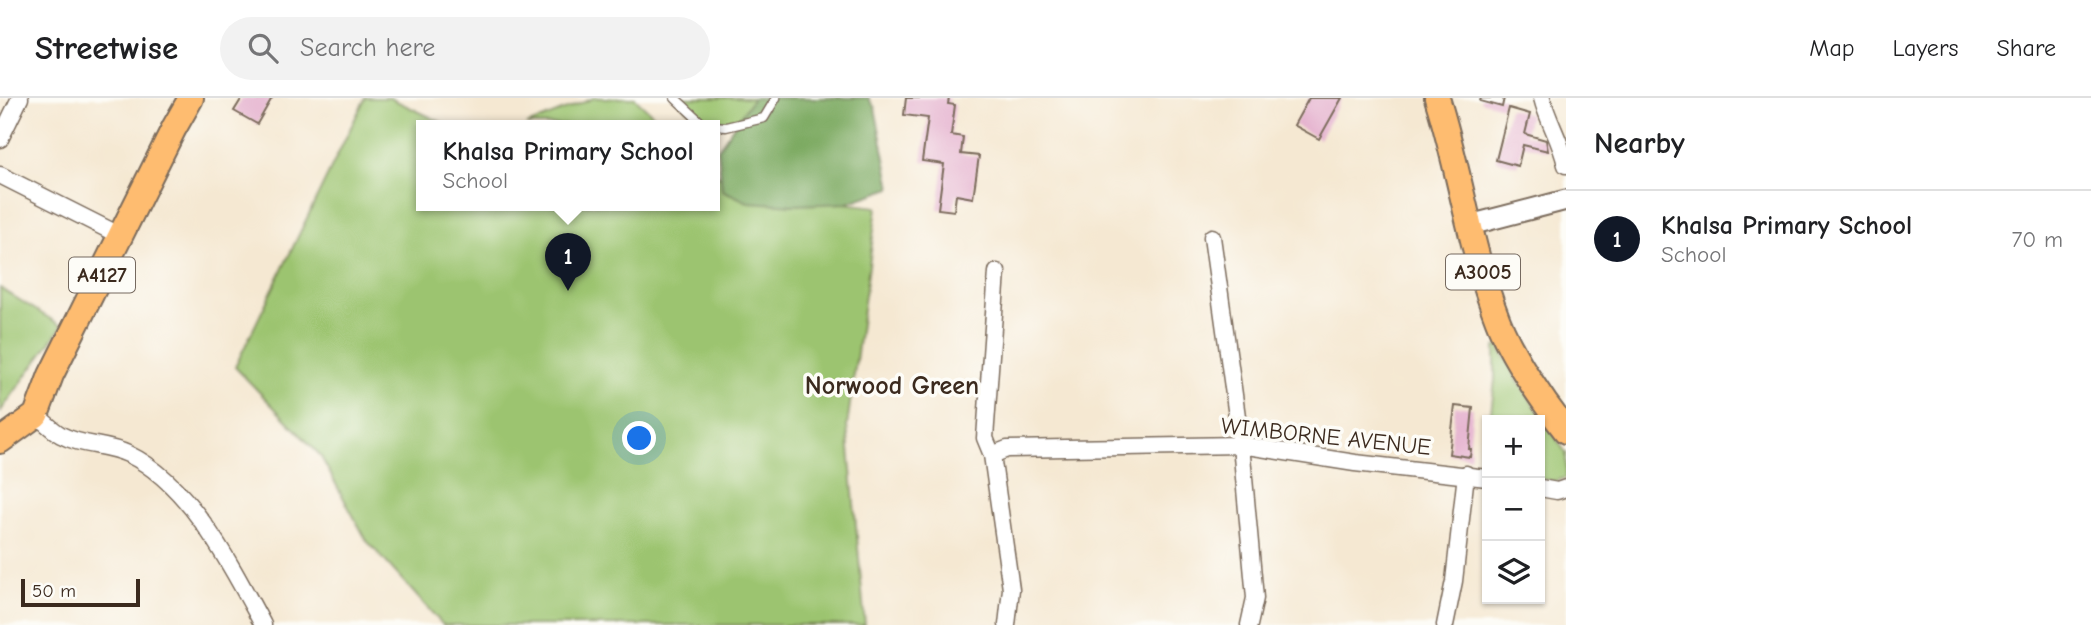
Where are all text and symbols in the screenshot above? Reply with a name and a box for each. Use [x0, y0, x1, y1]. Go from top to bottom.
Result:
search box [220, 17, 710, 80]
text: Streetwise [35, 29, 178, 67]
icon: search [244, 29, 282, 67]
text: Search here [300, 33, 435, 63]
text: Map [1809, 34, 1855, 62]
text: Layers [1893, 34, 1958, 62]
text: Share [1996, 34, 2056, 62]
popup [416, 120, 720, 211]
text: Nearby [1594, 126, 1685, 161]
text: Khalsa Primary School [442, 137, 694, 167]
text: School [442, 167, 508, 194]
text: Khalsa Primary School [1661, 211, 1912, 241]
text: 1 [1612, 226, 1622, 253]
text: 70 m [2011, 226, 2063, 253]
pin: 1 [545, 233, 591, 291]
text: School [1661, 241, 1726, 268]
road number: A3005 [1446, 254, 1520, 290]
road number: A4127 [69, 258, 135, 292]
district label: Norwood Green [805, 371, 979, 401]
street label: WIMBORNE AVENUE [1220, 412, 1432, 461]
map controls [1482, 415, 1545, 604]
button: + [1482, 415, 1545, 478]
your location [622, 421, 656, 455]
button: − [1482, 478, 1545, 541]
button: layers [1482, 541, 1545, 604]
scale bar [21, 576, 140, 608]
text: 50 m [32, 580, 76, 602]

